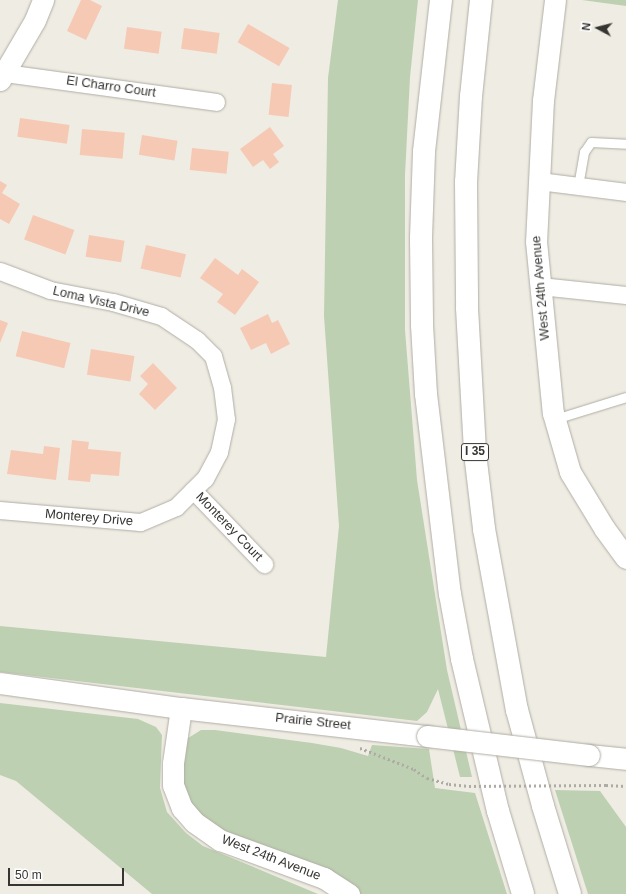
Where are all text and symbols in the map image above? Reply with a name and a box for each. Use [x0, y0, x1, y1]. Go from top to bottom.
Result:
north arrow [578, 8, 618, 48]
text: N [580, 22, 593, 31]
street label: El Charro Court [65, 73, 157, 101]
street label: West 24th Avenue [529, 235, 553, 341]
street label: Loma Vista Drive [51, 283, 151, 321]
road number: I 35 [460, 442, 490, 462]
street label: Monterey Court [192, 489, 266, 565]
street label: Monterey Drive [44, 506, 134, 530]
street label: Prairie Street [274, 710, 352, 734]
street label: West 24th Avenue [219, 832, 323, 884]
scale bar [10, 860, 126, 886]
text: 50 m [15, 868, 42, 882]

